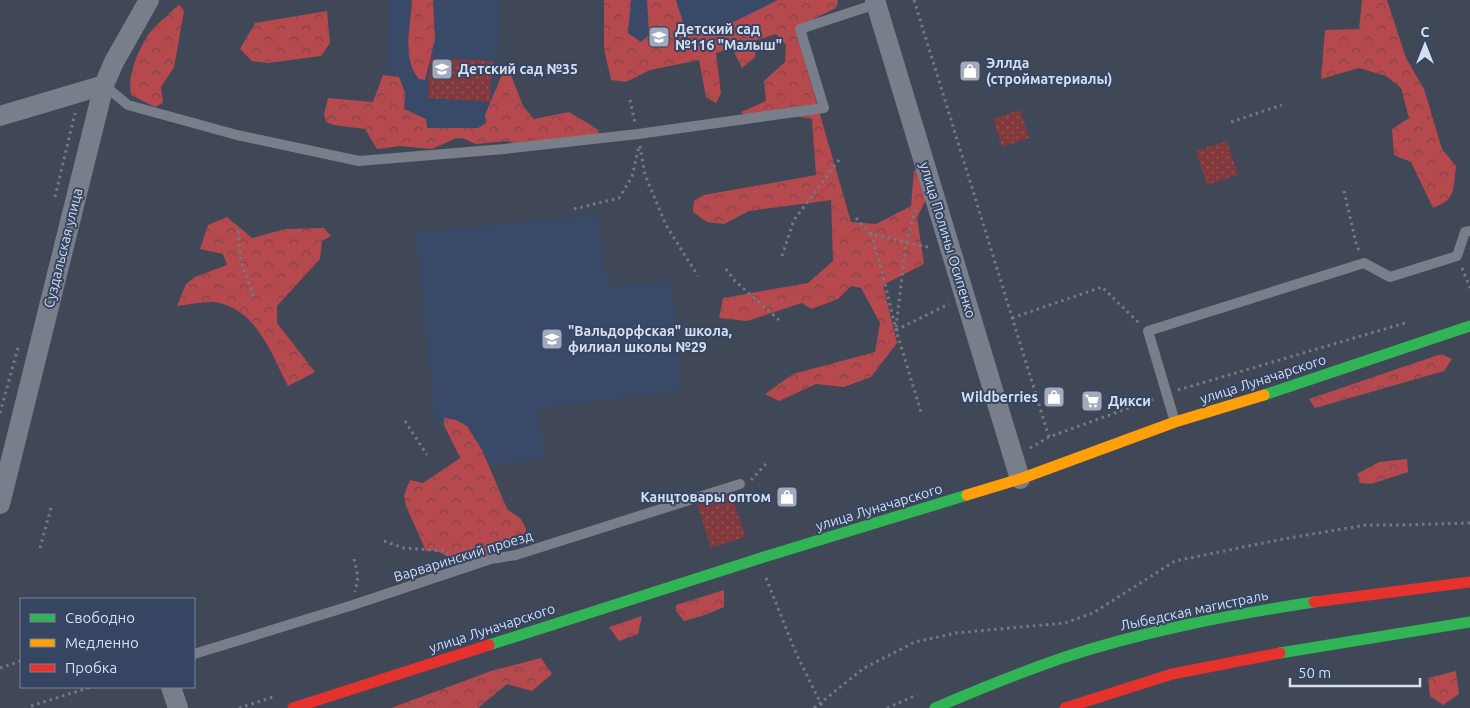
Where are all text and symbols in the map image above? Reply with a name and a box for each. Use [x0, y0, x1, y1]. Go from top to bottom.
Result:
north arrow [1400, 20, 1450, 70]
place label: Детский сад №116 "Малыш" [675, 21, 782, 53]
text: С [1421, 24, 1430, 40]
school or university icon: Детский сад №116 "Малыш" [647, 25, 671, 49]
place label: Эллда (стройматериалы) [986, 55, 1112, 87]
school or university icon: Детский сад №35 [430, 57, 454, 81]
shop icon: Эллда (стройматериалы) [958, 59, 982, 83]
place label: Детский сад №35 [458, 61, 578, 77]
street label: улица Полины Осипенко [917, 160, 979, 320]
street label: Суздальская улица [40, 186, 86, 310]
place label: "Вальдорфская" школа, филиал школы №29 [568, 323, 732, 355]
school or university icon: "Вальдорфская" школа, филиал школы №29 [540, 327, 564, 351]
street label: улица Луначарского [1198, 351, 1328, 407]
shop icon: Wildberries [1042, 385, 1066, 409]
place label: Wildberries [961, 389, 1038, 405]
supermarket icon: Дикси [1080, 389, 1104, 413]
place label: Дикси [1108, 393, 1151, 409]
street label: улица Луначарского [814, 480, 944, 534]
shop icon: Канцтовары оптом [775, 485, 799, 509]
place label: Канцтовары оптом [640, 489, 771, 505]
street label: Варваринский проезд [392, 527, 534, 585]
street label: Лыбедская магистраль [1119, 586, 1269, 634]
legend [20, 598, 195, 688]
street label: улица Луначарского [427, 600, 557, 656]
text: Свободно [65, 609, 135, 626]
text: Медленно [65, 634, 139, 651]
scale bar [1290, 656, 1420, 688]
text: Пробка [65, 659, 117, 676]
text: 50 m [1298, 664, 1331, 681]

